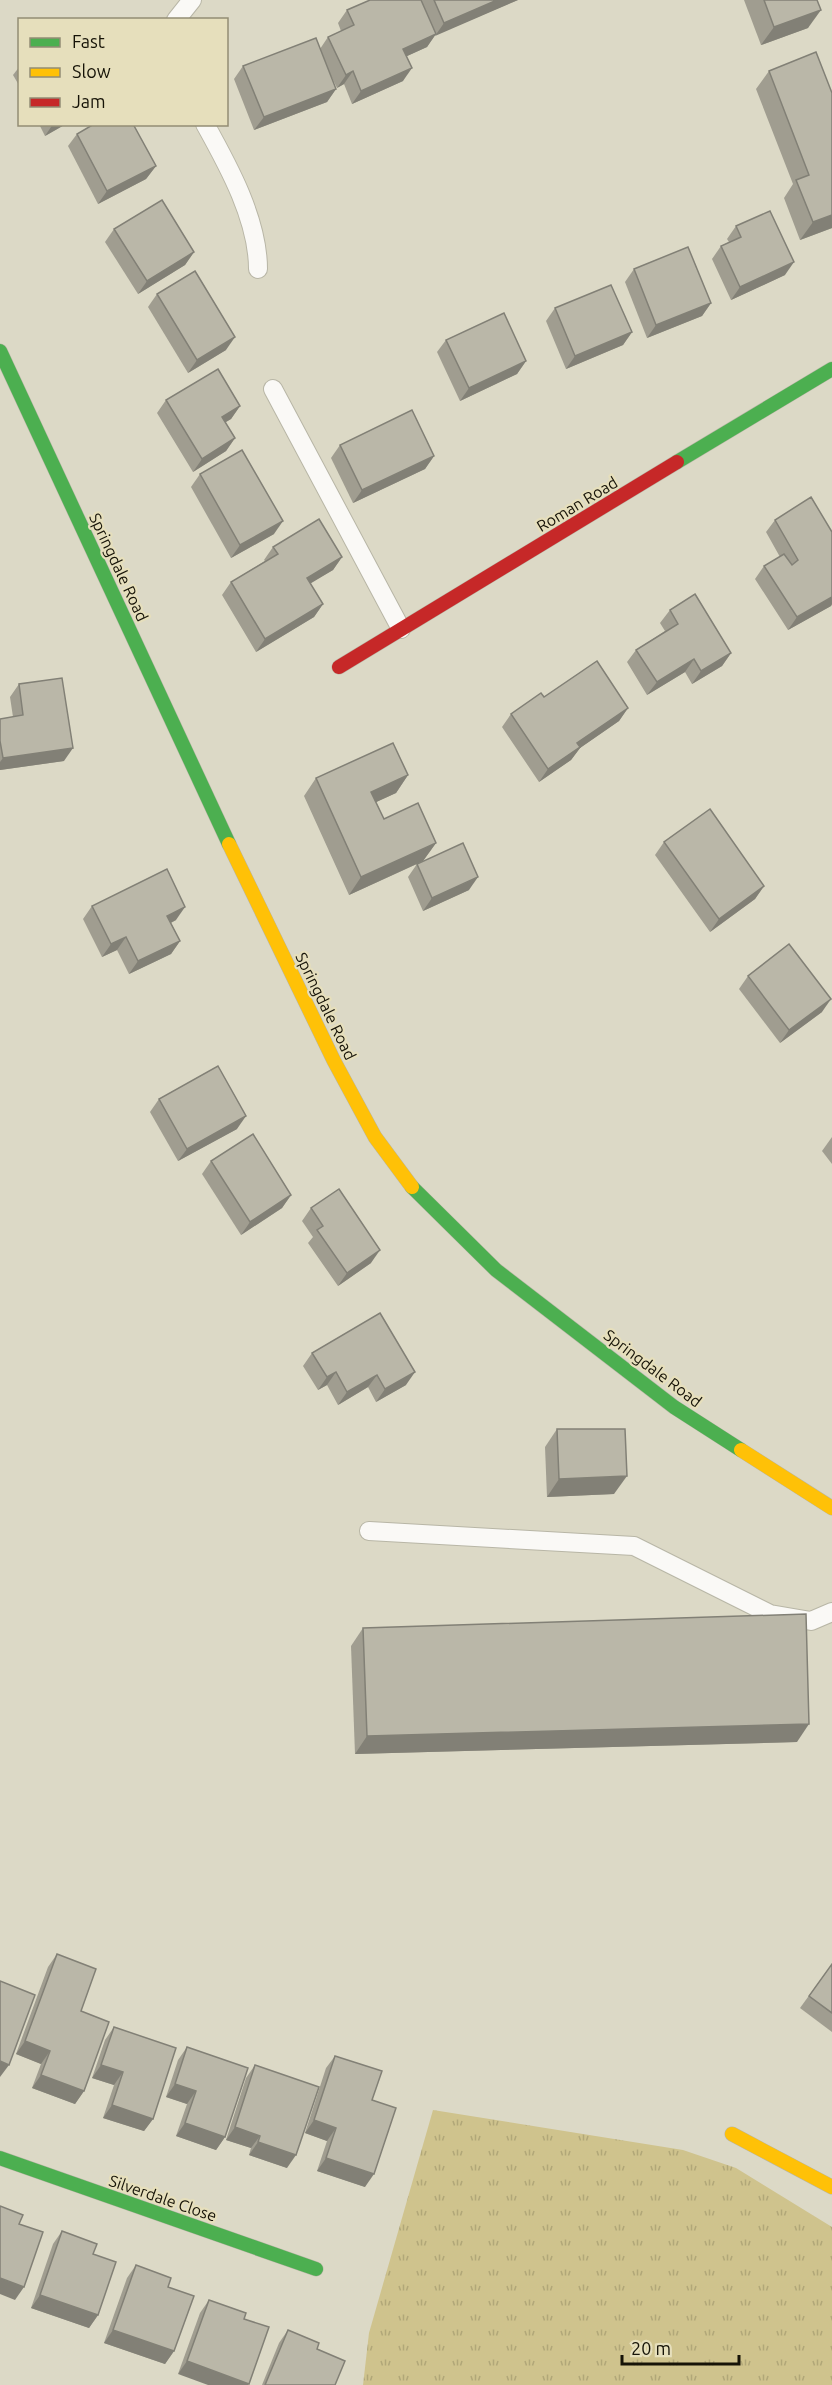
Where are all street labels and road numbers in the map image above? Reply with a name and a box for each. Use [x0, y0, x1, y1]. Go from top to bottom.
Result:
street label: Roman Road [533, 473, 621, 535]
street label: Springdale Road [86, 510, 152, 624]
street label: Springdale Road [292, 949, 360, 1063]
street label: Springdale Road [601, 1326, 705, 1410]
street label: Silverdale Close [107, 2171, 219, 2225]

